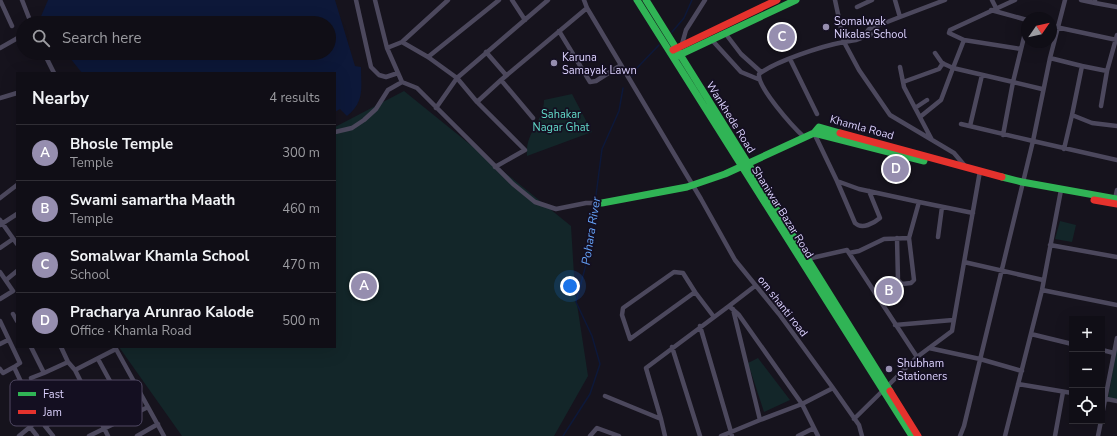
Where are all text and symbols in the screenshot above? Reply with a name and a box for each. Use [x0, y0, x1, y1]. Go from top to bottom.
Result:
north arrow [1021, 12, 1057, 48]
place label: Somalwak Nikalas School [834, 14, 908, 42]
search box [16, 16, 336, 60]
pin: C [769, 22, 795, 52]
marker: Somalwak Nikalas School [821, 22, 831, 32]
icon: search [30, 27, 52, 49]
text: Search here [62, 28, 142, 48]
place label: Karuna Samayak Lawn [562, 50, 637, 78]
marker: Karuna Samayak Lawn [549, 58, 559, 68]
street label: Wankhede Road [703, 79, 759, 156]
text: Nearby [32, 87, 89, 110]
text: 4 results [269, 89, 320, 107]
park label: Sahakar Nagar Ghat [533, 107, 590, 135]
street label: Khamla Road [828, 112, 896, 143]
text: Bhosle Temple [70, 134, 173, 154]
text: A [40, 144, 50, 162]
text: 300 m [282, 144, 320, 162]
text: Temple [70, 154, 113, 172]
pin: D [883, 154, 909, 184]
street label: Shaniwar Bazar Road [748, 163, 817, 261]
text: Swami samartha Maath [70, 190, 235, 210]
water label: Pohara River [578, 195, 604, 266]
text: B [41, 200, 49, 218]
text: 460 m [282, 200, 320, 218]
text: Temple [70, 210, 113, 228]
text: Somalwar Khamla School [70, 246, 249, 266]
text: C [41, 256, 49, 274]
text: 470 m [282, 256, 320, 274]
text: School [70, 266, 110, 284]
pin: A [351, 271, 377, 301]
street label: om shanti road [754, 273, 811, 340]
your location [560, 276, 580, 296]
pin: B [876, 276, 902, 306]
text: Pracharya Arunrao Kalode [70, 302, 254, 322]
text: D [40, 312, 50, 330]
text: 500 m [282, 312, 320, 330]
map controls [1069, 316, 1105, 424]
button: + [1069, 316, 1105, 352]
text: Office · Khamla Road [70, 322, 192, 340]
button: − [1069, 352, 1105, 388]
place label: Shubham Stationers [897, 356, 947, 384]
marker: Shubham Stationers [884, 364, 894, 374]
legend [10, 380, 142, 426]
text: Fast [43, 387, 64, 402]
button: locate [1069, 388, 1105, 424]
text: Jam [42, 405, 62, 420]

